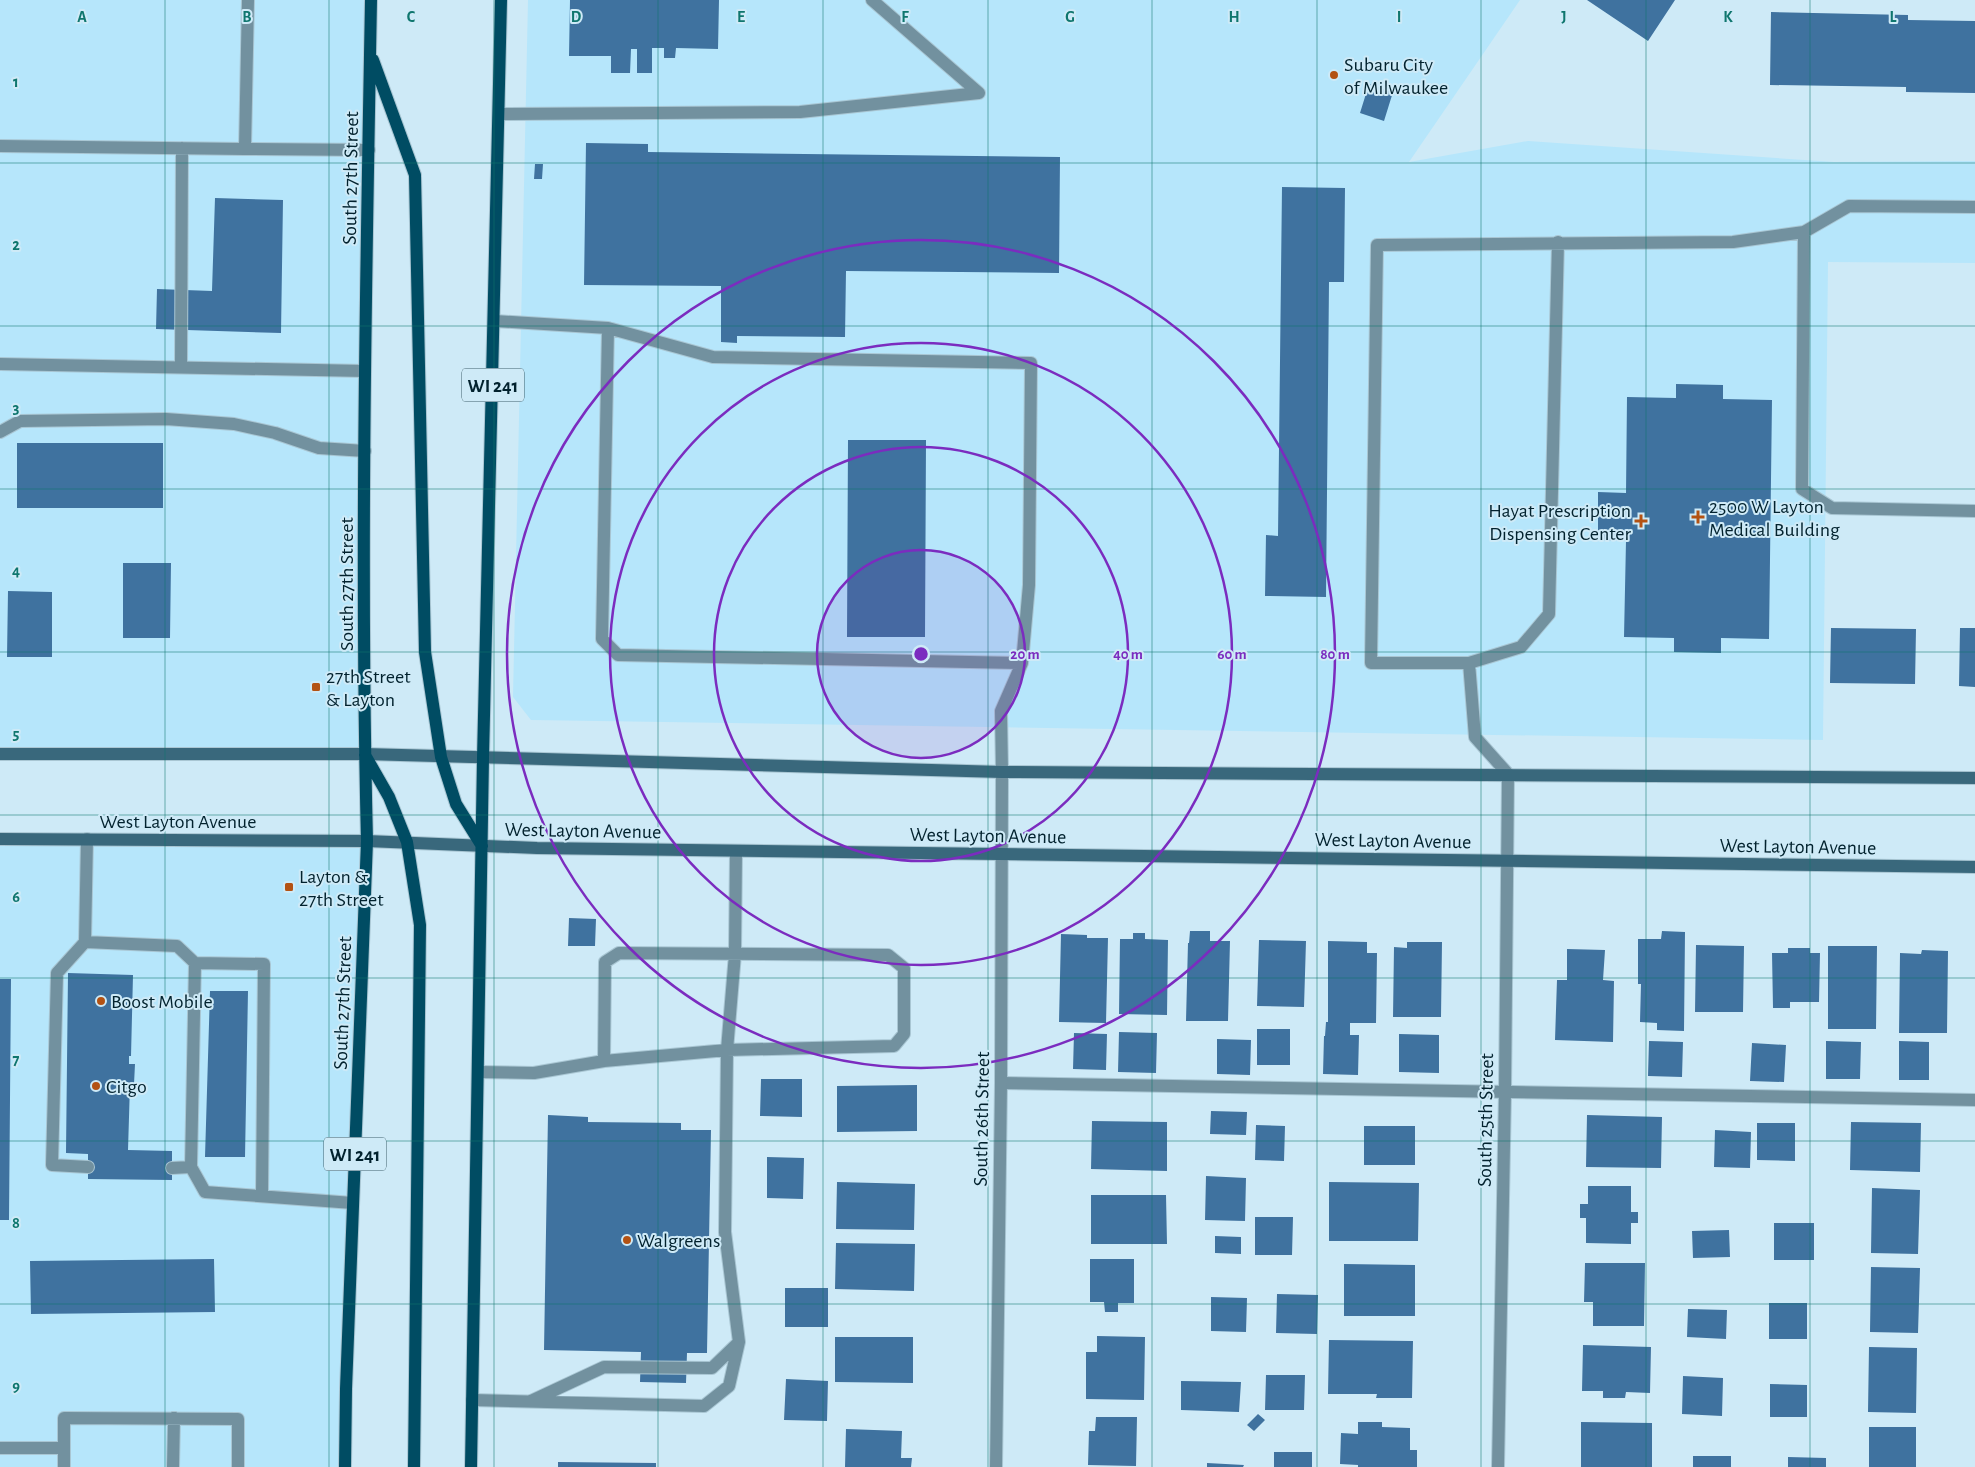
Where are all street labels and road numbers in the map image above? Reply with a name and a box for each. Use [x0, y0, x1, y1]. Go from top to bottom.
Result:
street label: South 27th Street [340, 110, 362, 245]
road number: WI 241 [462, 368, 524, 402]
street label: South 27th Street [337, 517, 357, 651]
street label: West Layton Avenue [100, 812, 256, 832]
street label: West Layton Avenue [504, 820, 662, 842]
street label: West Layton Avenue [909, 825, 1067, 847]
street label: West Layton Avenue [1314, 830, 1472, 852]
street label: West Layton Avenue [1719, 836, 1877, 858]
street label: South 27th Street [331, 935, 355, 1070]
street label: South 26th Street [971, 1051, 993, 1187]
street label: South 25th Street [1475, 1052, 1497, 1187]
road number: WI 241 [324, 1138, 386, 1170]

